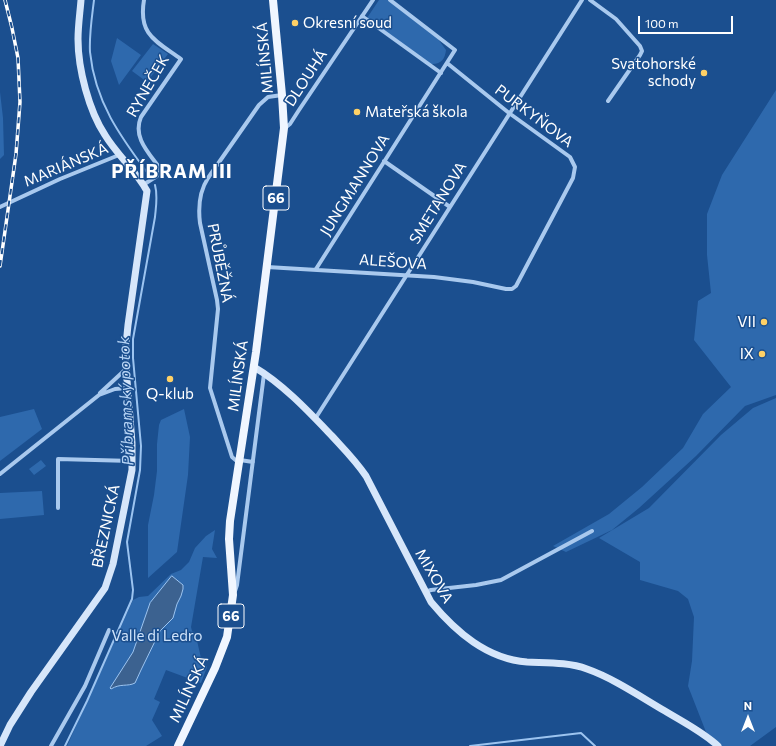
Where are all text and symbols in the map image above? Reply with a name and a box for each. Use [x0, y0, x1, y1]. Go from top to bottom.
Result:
scale bar [640, 8, 735, 34]
place label: Okresní soud [303, 14, 392, 32]
text: 100 m [645, 16, 679, 30]
marker: Okresní soud [290, 18, 300, 28]
street label: MILÍNSKÁ [253, 21, 277, 95]
street label: DLOUHÁ [281, 46, 331, 110]
street label: RYNEČEK [123, 52, 173, 120]
place label: Svatohorské schody [611, 55, 696, 90]
marker: Svatohorské schody [699, 68, 709, 78]
street label: PURKYŇOVA [491, 81, 577, 151]
place label: Mateřská škola [365, 103, 468, 121]
marker: Mateřská škola [352, 107, 362, 117]
street label: JUNGMANNOVA [317, 131, 393, 239]
street label: MARIÁNSKÁ [21, 139, 111, 191]
street label: SMETANOVA [406, 159, 470, 247]
district label: PŘÍBRAM III [111, 161, 233, 183]
road number: 66 [263, 186, 289, 210]
street label: PRŮBĚŽNÁ [203, 222, 237, 304]
street label: ALEŠOVA [358, 251, 428, 273]
place label: VII [737, 313, 756, 331]
marker: VII [759, 317, 769, 327]
water label: Příbramský potok [114, 336, 138, 466]
street label: MILÍNSKÁ [224, 339, 252, 413]
place label: IX [740, 345, 754, 363]
marker: IX [757, 349, 767, 359]
marker: Q-klub [165, 374, 175, 384]
place label: Q-klub [146, 385, 194, 403]
street label: BŘEZNICKÁ [88, 483, 124, 569]
street label: MIXOVA [411, 546, 457, 606]
road number: 66 [218, 604, 244, 628]
park label: Valle di Ledro [111, 627, 203, 645]
street label: MILÍNSKÁ [166, 653, 212, 725]
north arrow [728, 698, 768, 738]
text: N [744, 699, 752, 712]

